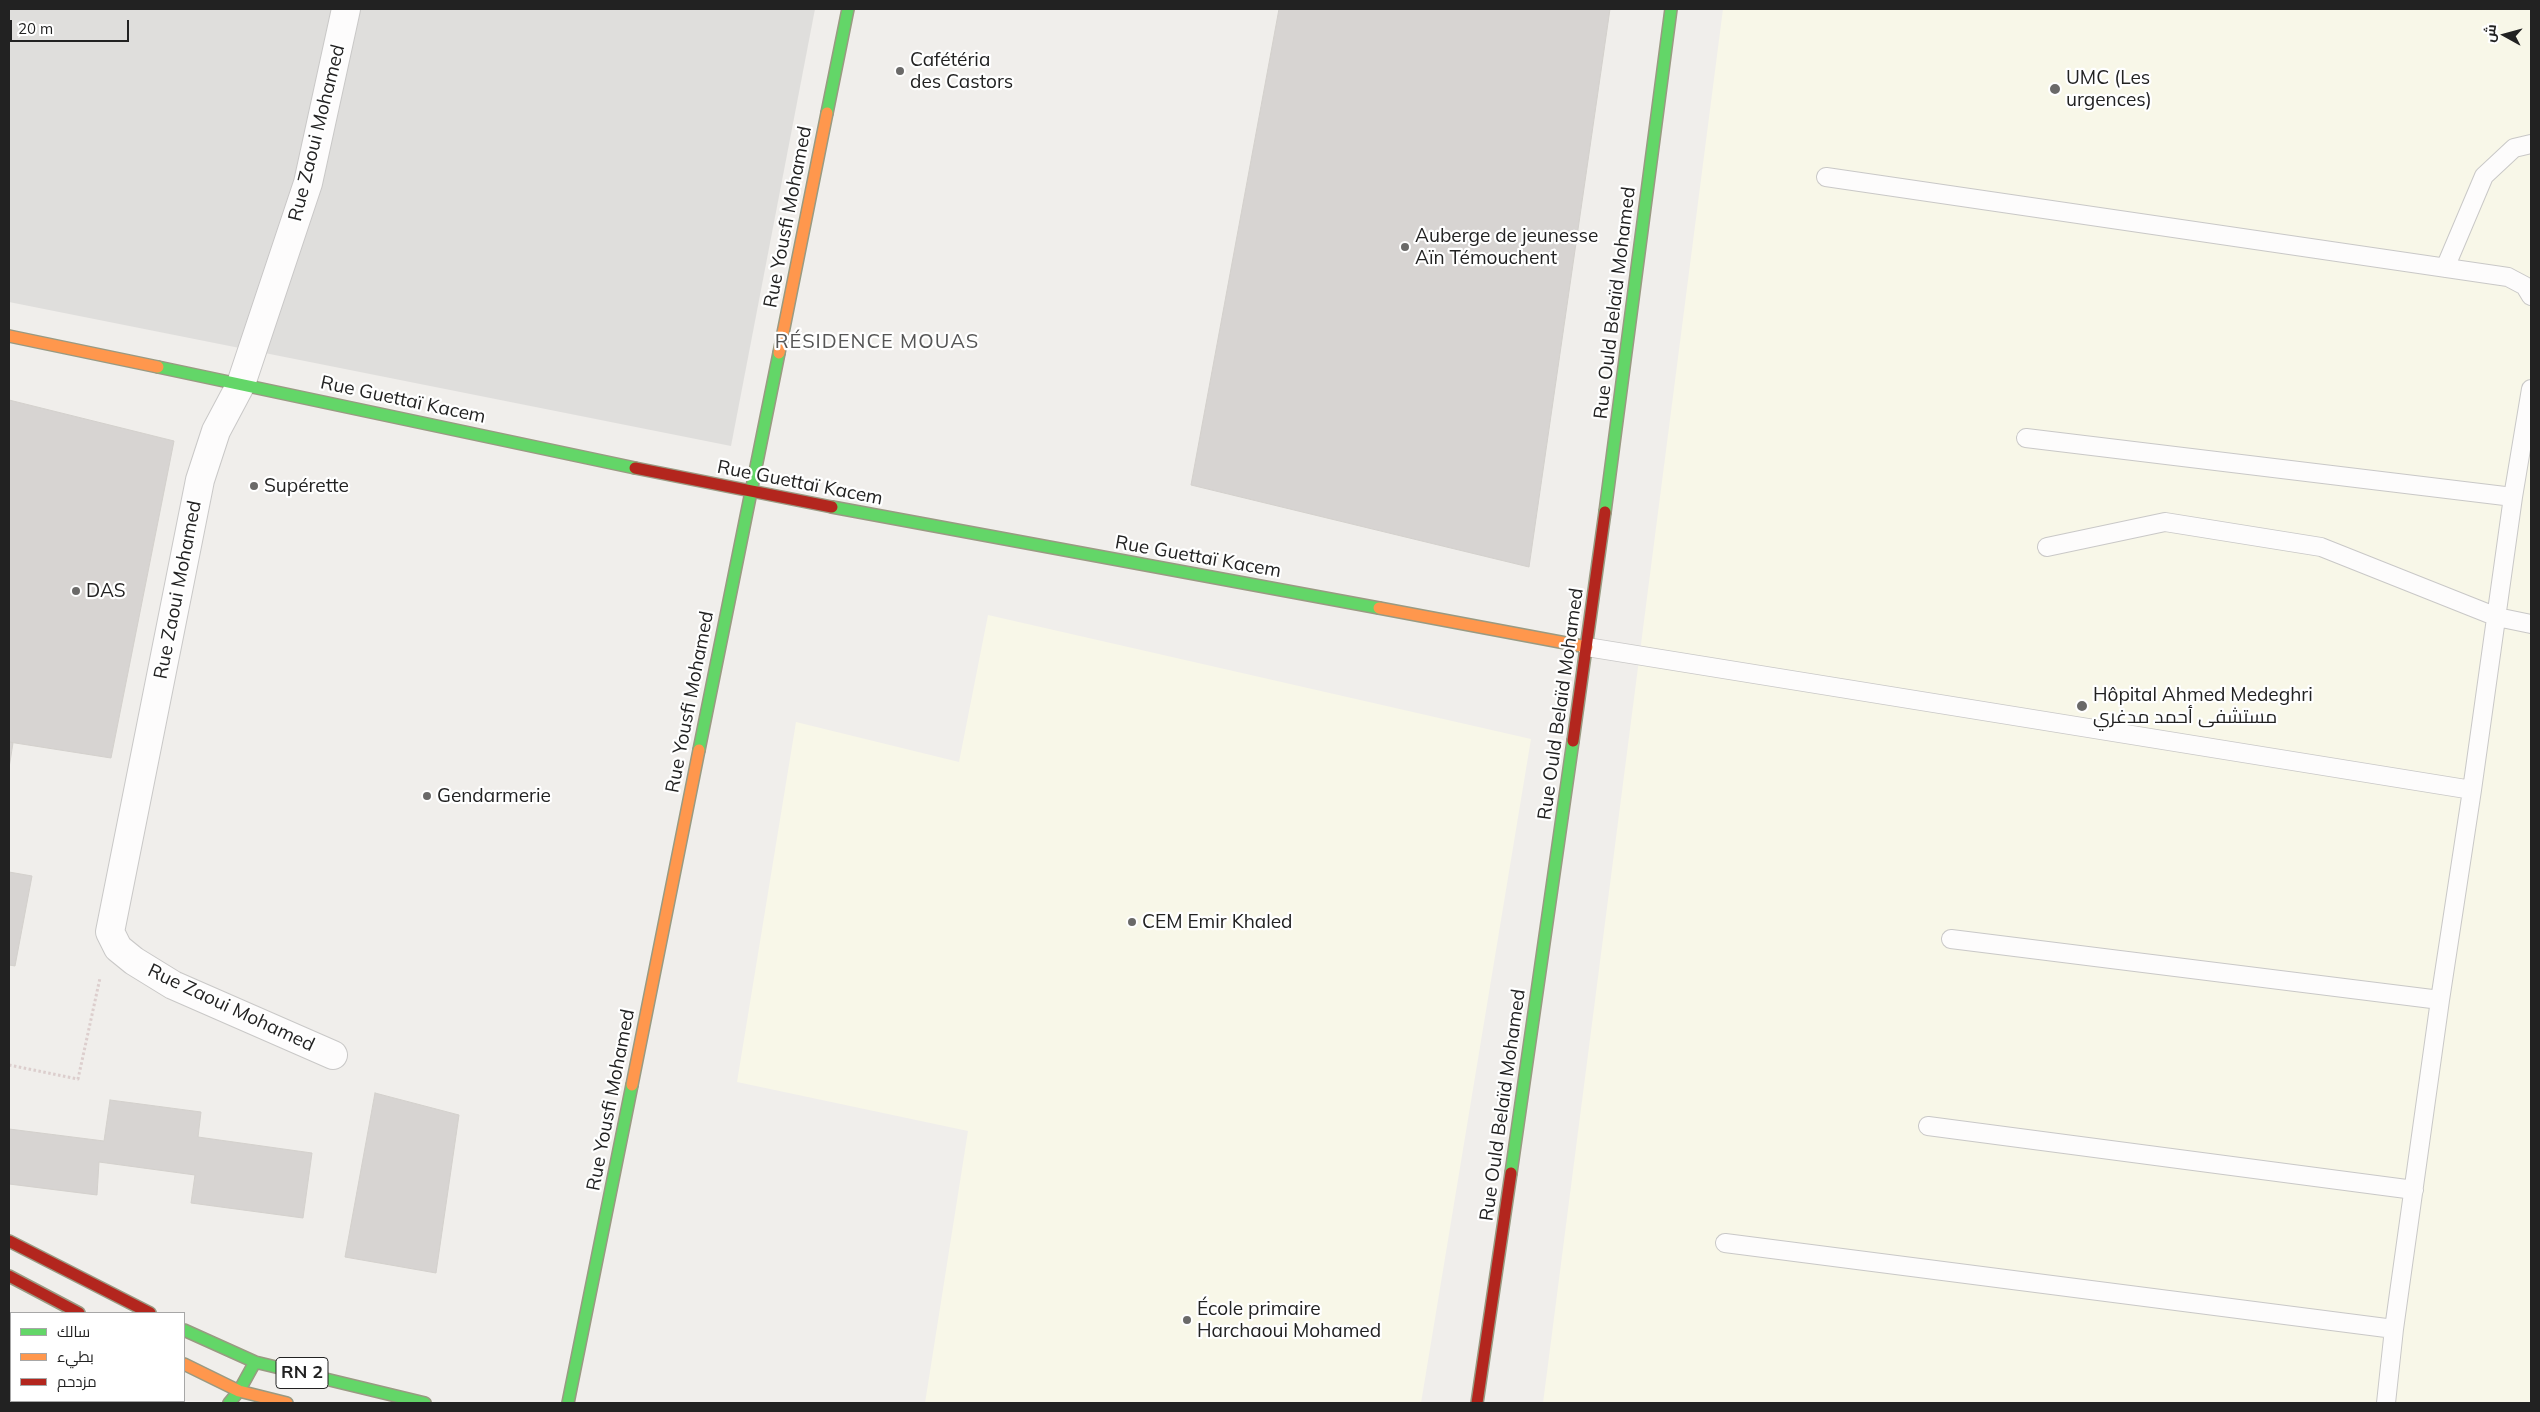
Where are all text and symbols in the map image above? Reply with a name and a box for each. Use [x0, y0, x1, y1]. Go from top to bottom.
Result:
scale bar [12, 10, 131, 42]
north arrow [2480, 10, 2530, 60]
text: 20 m [18, 19, 53, 38]
text: ش [2480, 23, 2500, 43]
street label: Rue Zaoui Mohamed [284, 42, 350, 224]
place label: Cafétéria des Castors [910, 49, 1013, 93]
marker: Cafétéria des Castors [894, 65, 906, 77]
place label: UMC (Les urgences) [2066, 67, 2152, 111]
marker: UMC (Les urgences) [2048, 82, 2062, 96]
street label: Rue Yousfi Mohamed [759, 124, 817, 310]
street label: Rue Ould Belaïd Mohamed [1589, 185, 1641, 421]
place label: Auberge de jeunesse Aïn Témouchent [1415, 225, 1598, 269]
marker: Auberge de jeunesse Aïn Témouchent [1399, 241, 1411, 253]
district label: RÉSIDENCE MOUAS [773, 330, 981, 354]
street label: Rue Guettaï Kacem [318, 371, 488, 429]
street label: Rue Guettaï Kacem [715, 456, 885, 510]
place label: Supérette [264, 475, 349, 497]
marker: Supérette [248, 480, 260, 492]
street label: Rue Zaoui Mohamed [150, 499, 206, 681]
street label: Rue Guettaï Kacem [1113, 531, 1283, 583]
place label: DAS [86, 580, 126, 602]
marker: DAS [70, 585, 82, 597]
street label: Rue Ould Belaïd Mohamed [1533, 587, 1589, 821]
street label: Rue Yousfi Mohamed [661, 609, 719, 795]
place label: Hôpital Ahmed Medeghri مستشفى أحمد مدغري [2093, 684, 2313, 728]
marker: Hôpital Ahmed Medeghri مستشفى أحمد مدغري [2075, 699, 2089, 713]
place label: Gendarmerie [437, 785, 551, 807]
marker: Gendarmerie [421, 790, 433, 802]
place label: CEM Emir Khaled [1142, 911, 1292, 933]
marker: CEM Emir Khaled [1126, 916, 1138, 928]
street label: Rue Zaoui Mohamed [144, 959, 318, 1057]
street label: Rue Ould Belaïd Mohamed [1475, 988, 1531, 1222]
street label: Rue Yousfi Mohamed [582, 1007, 640, 1193]
place label: École primaire Harchaoui Mohamed [1197, 1298, 1381, 1342]
legend [10, 1312, 185, 1402]
marker: École primaire Harchaoui Mohamed [1181, 1314, 1193, 1326]
text: سالك [57, 1322, 90, 1341]
text: بطيء [57, 1347, 94, 1366]
road number: RN 2 [276, 1358, 328, 1389]
text: مزدحم [57, 1372, 97, 1391]

